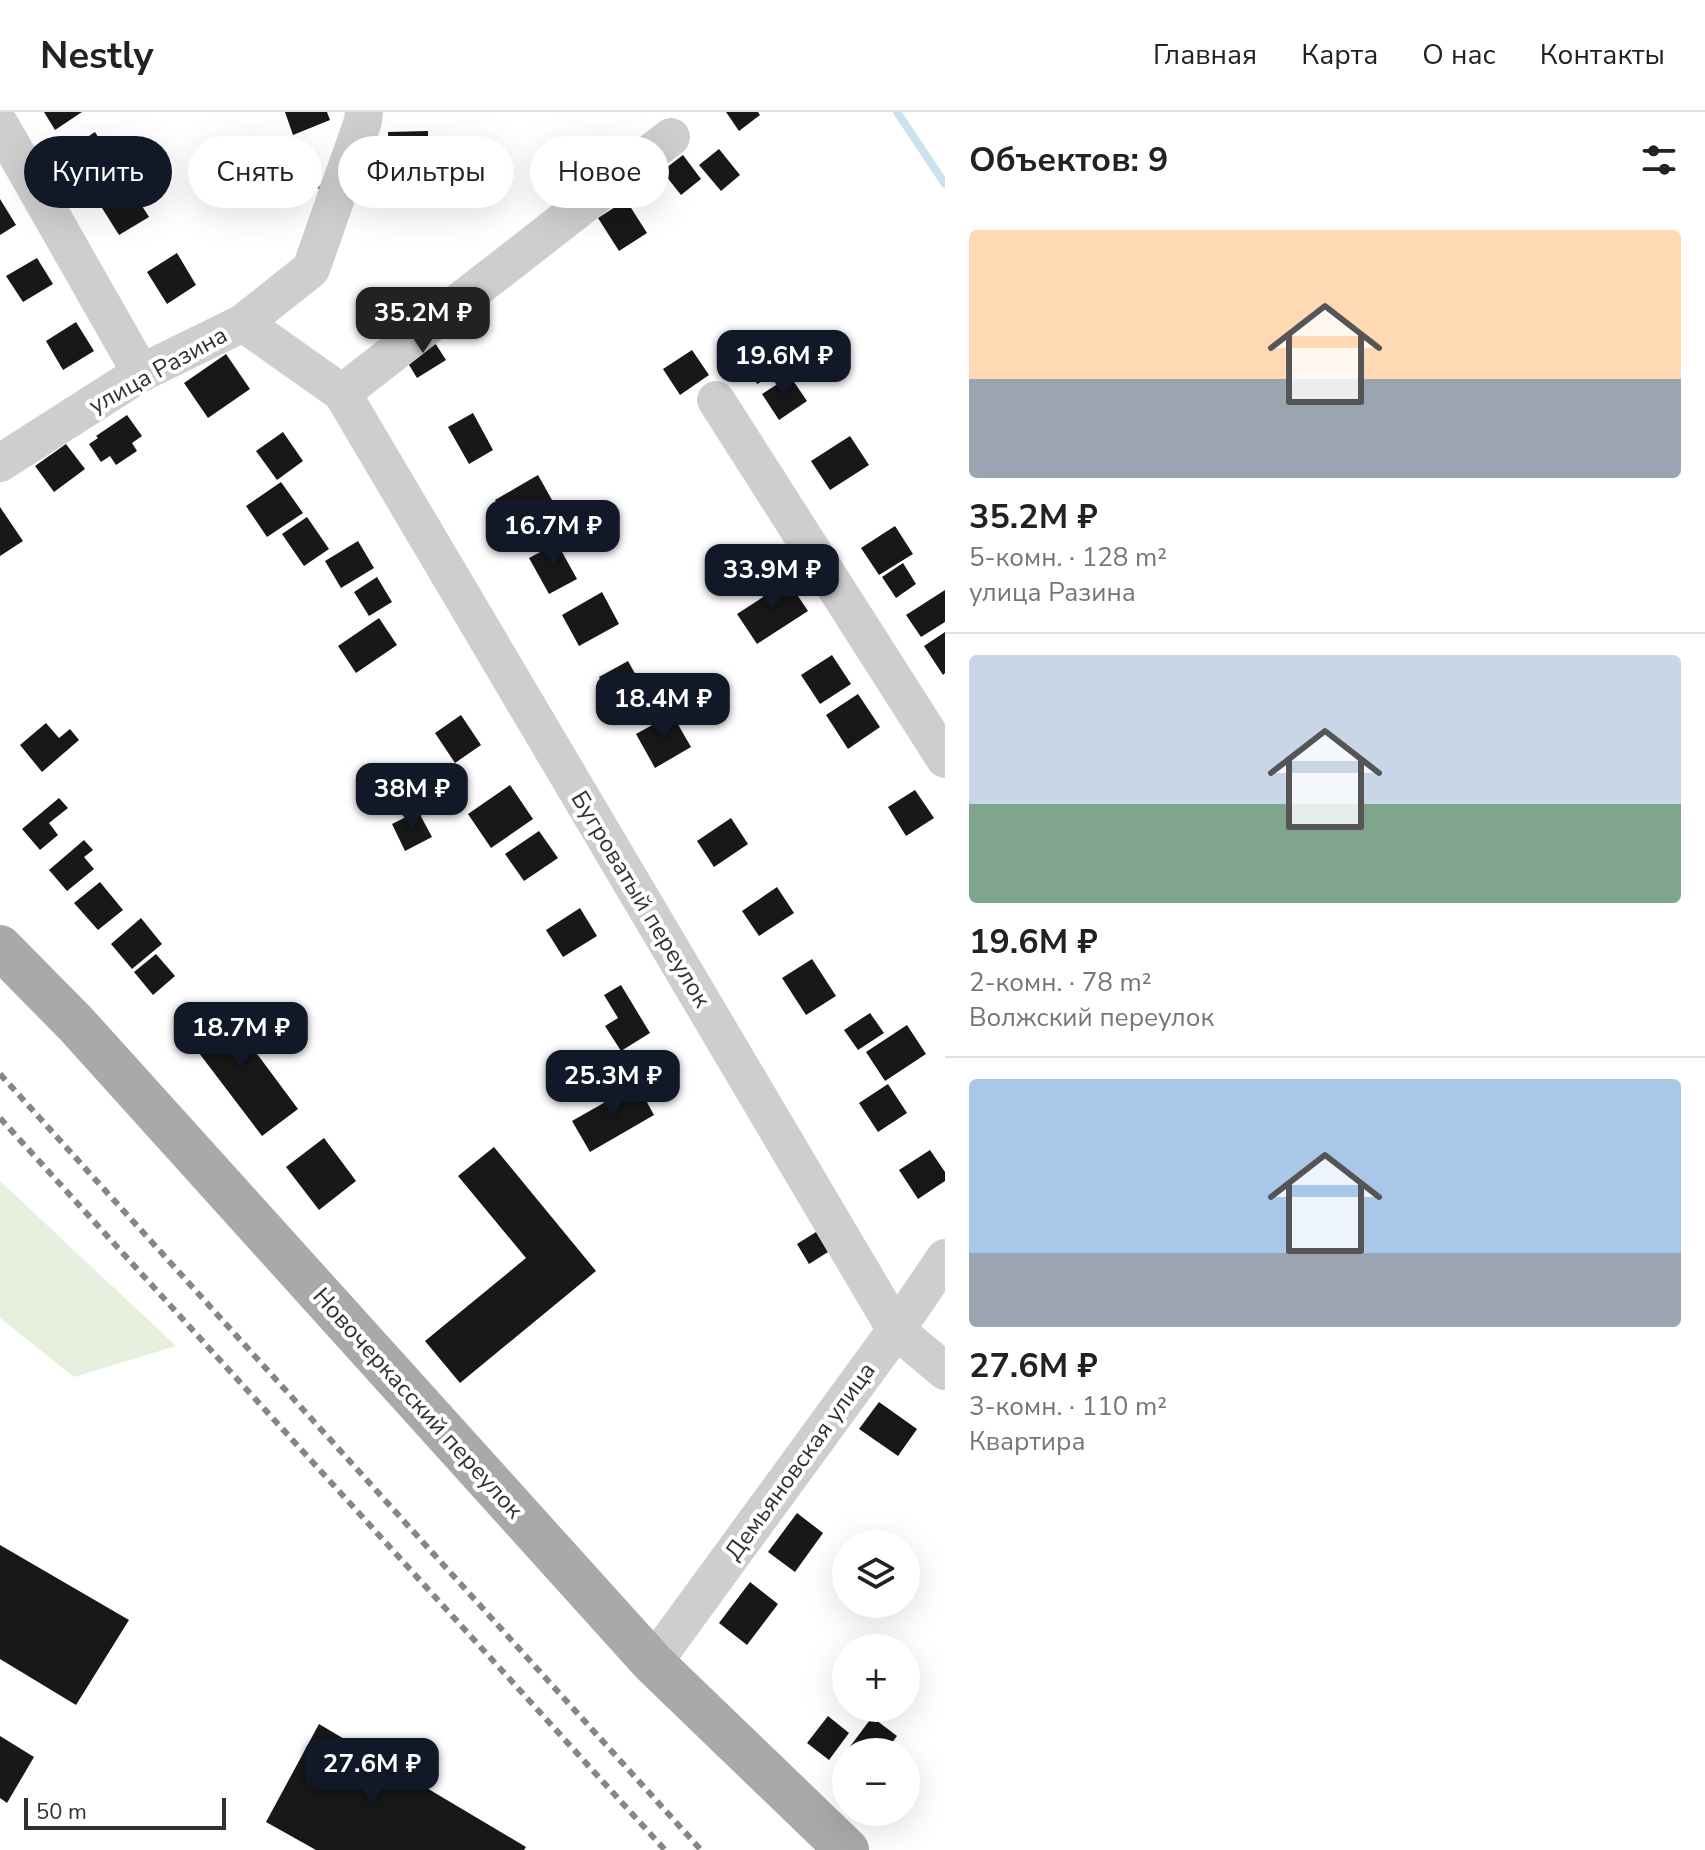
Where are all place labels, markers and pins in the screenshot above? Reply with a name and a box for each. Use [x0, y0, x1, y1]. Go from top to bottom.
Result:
pin: 35.2M ₽ [349, 287, 497, 355]
pin: 19.6M ₽ [710, 330, 858, 398]
pin: 16.7M ₽ [479, 500, 627, 568]
pin: 33.9M ₽ [698, 544, 846, 612]
pin: 18.4M ₽ [589, 673, 737, 741]
pin: 38M ₽ [356, 763, 468, 831]
pin: 18.7M ₽ [167, 1002, 315, 1070]
pin: 25.3M ₽ [539, 1050, 687, 1118]
pin: 27.6M ₽ [298, 1738, 446, 1806]

